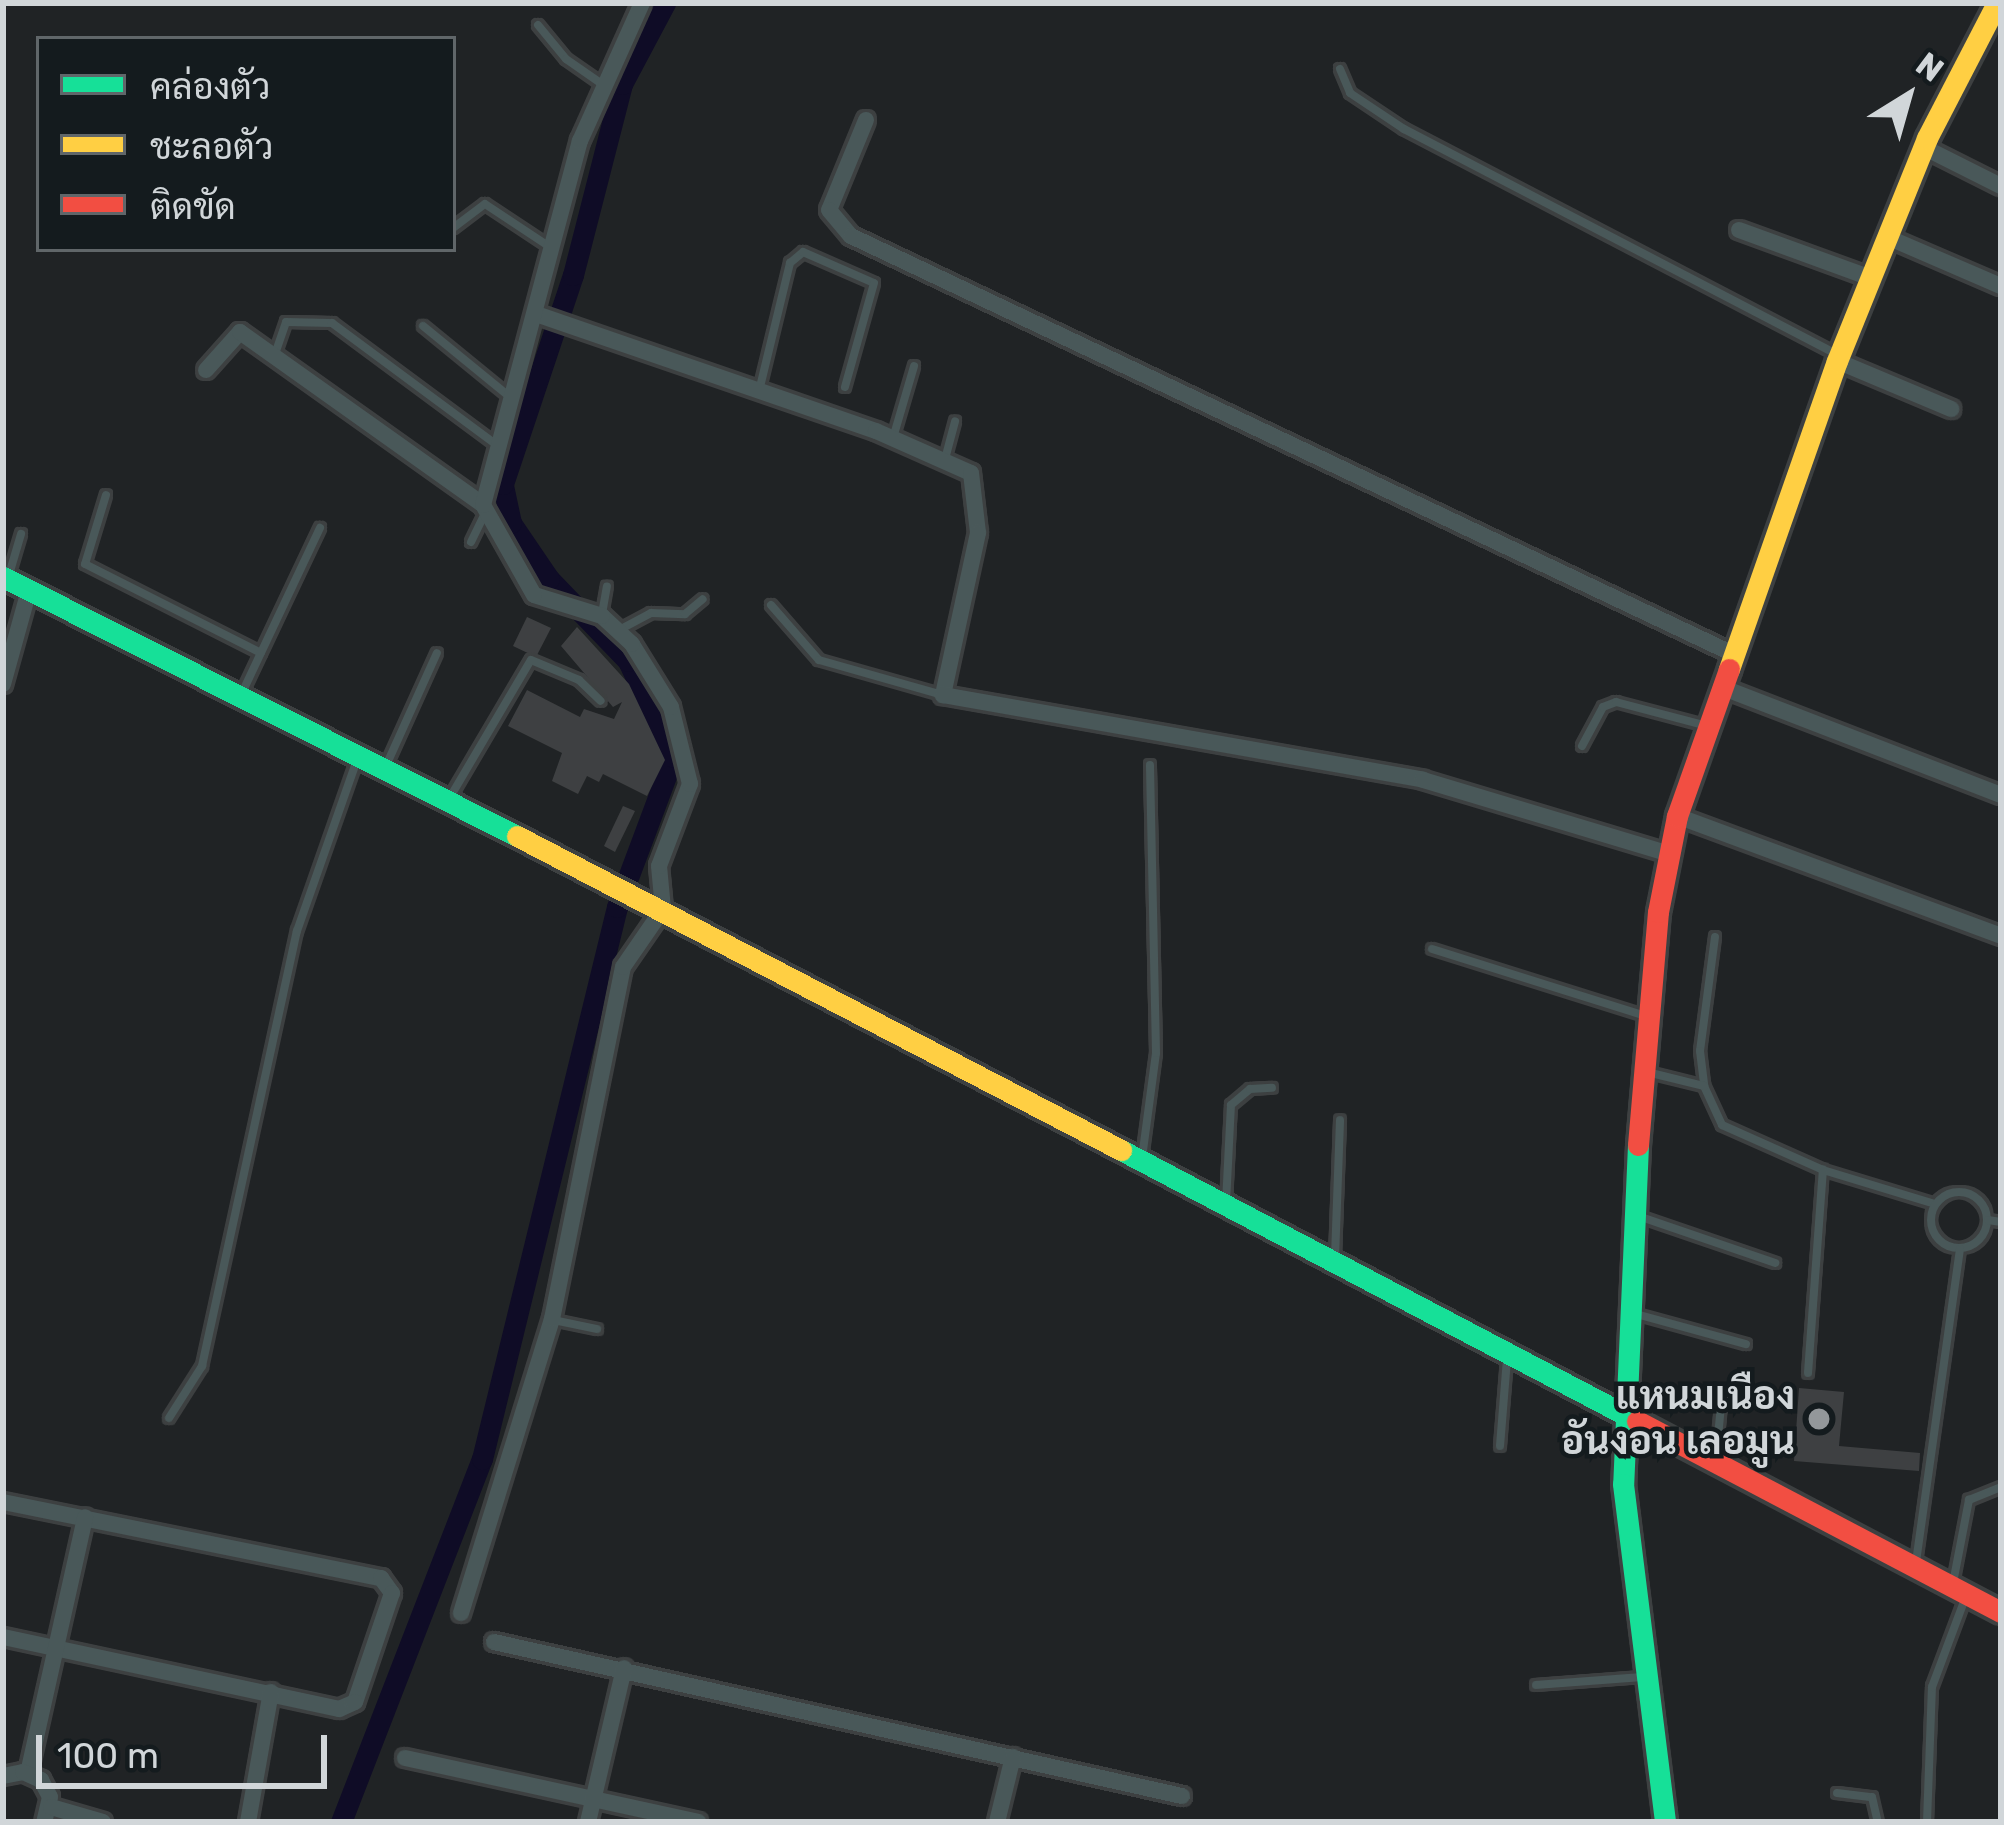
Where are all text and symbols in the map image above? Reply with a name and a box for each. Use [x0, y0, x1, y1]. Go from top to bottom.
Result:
legend [36, 36, 456, 252]
north arrow [1848, 36, 1968, 156]
text: N [1909, 44, 1951, 90]
text: คล่องตัว [150, 65, 270, 108]
text: ชะลอตัว [150, 125, 273, 168]
text: ติดขัด [150, 185, 236, 228]
place label: แหนมเนือง อันงอน เลอมูน [1561, 1374, 1795, 1465]
marker: แหนมเนือง อันงอน เลอมูน [1806, 1406, 1832, 1432]
scale bar [42, 1711, 333, 1785]
text: 100 m [57, 1734, 159, 1777]

